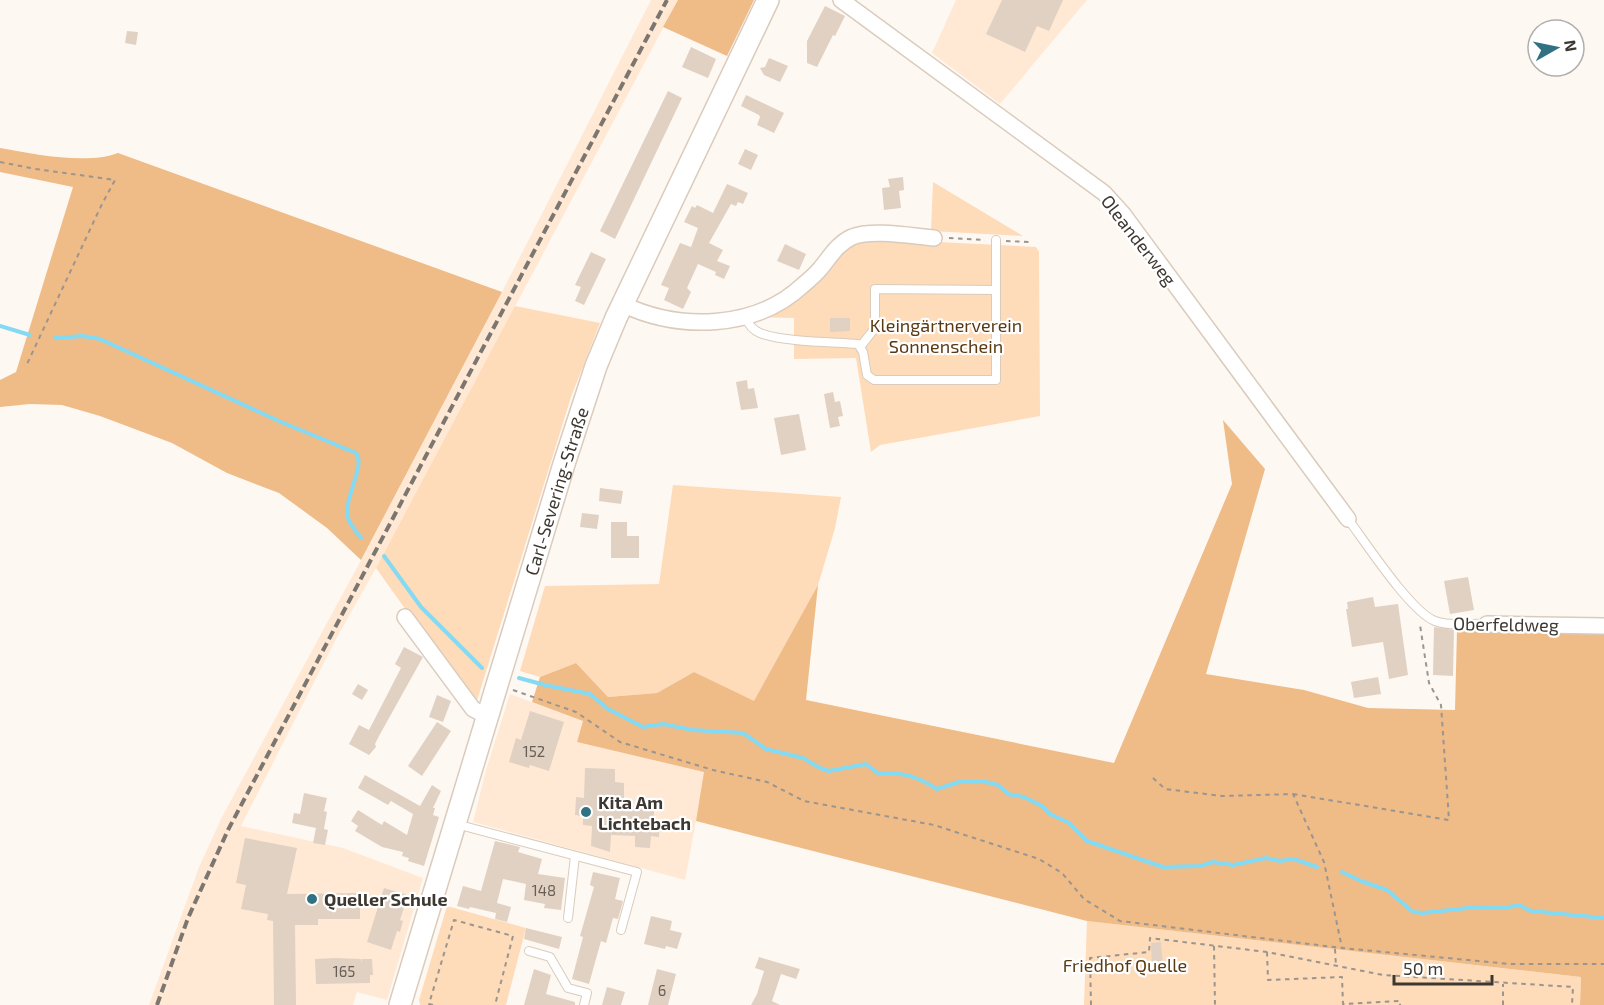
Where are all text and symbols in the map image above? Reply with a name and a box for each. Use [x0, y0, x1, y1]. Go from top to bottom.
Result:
north arrow [1526, 18, 1586, 78]
text: N [1561, 38, 1582, 53]
street label: Oleanderweg [1097, 190, 1181, 290]
park label: Kleingärtnerverein Sonnenschein [870, 314, 1022, 357]
street label: Carl-Severing-Straße [520, 404, 593, 578]
street label: Oberfeldweg [1453, 612, 1559, 636]
house number: 152 [523, 742, 545, 760]
place label: Kita Am Lichtebach [598, 791, 691, 834]
marker: Kita Am Lichtebach [579, 805, 593, 819]
house number: 148 [532, 881, 556, 899]
place label: Queller Schule [324, 888, 448, 910]
marker: Queller Schule [305, 892, 319, 906]
scale bar [1394, 948, 1492, 986]
park label: Friedhof Quelle [1063, 954, 1187, 976]
text: 50 m [1403, 957, 1443, 979]
house number: 165 [333, 962, 355, 980]
house number: 6 [658, 981, 666, 999]

